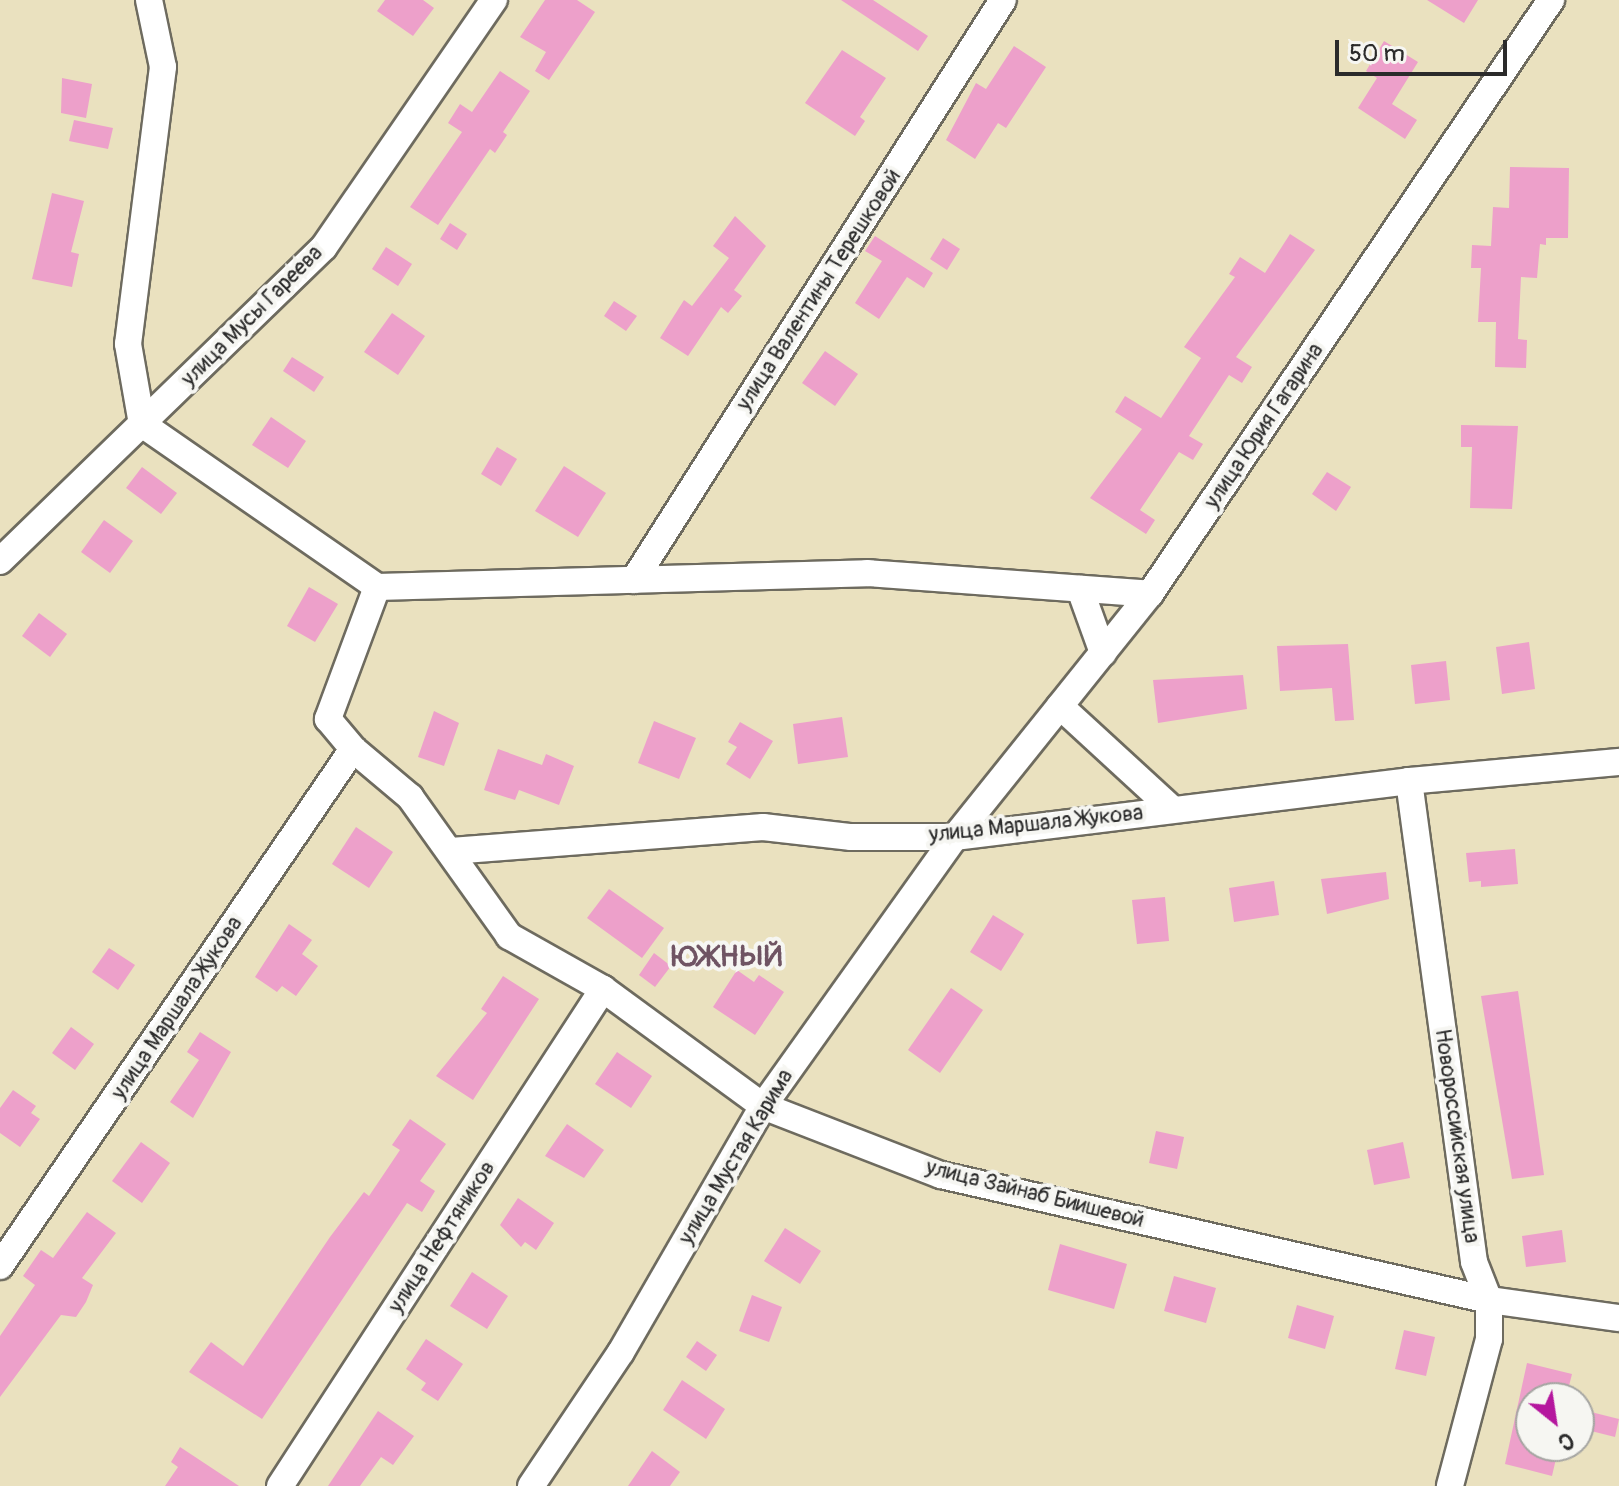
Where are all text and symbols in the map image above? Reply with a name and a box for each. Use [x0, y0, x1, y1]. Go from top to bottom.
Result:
scale bar [1339, 24, 1511, 74]
text: 50 m [1349, 39, 1405, 68]
street label: улица Валентины Терешковой [731, 164, 907, 416]
street label: улица Мусы Гареева [176, 240, 328, 392]
street label: улица Юрия Гагарина [1199, 338, 1329, 514]
street label: улица Маршала Жукова [928, 800, 1144, 848]
street label: улица Маршала Жукова [106, 911, 248, 1105]
district label: ЮЖНЫЙ [672, 939, 784, 975]
street label: Новороссийская улица [1429, 1027, 1485, 1245]
street label: улица Мустая Карима [673, 1065, 799, 1249]
street label: улица Зайнаб Биишевой [923, 1154, 1147, 1234]
street label: улица Нефтяников [383, 1156, 501, 1318]
north arrow [1515, 1382, 1595, 1462]
text: С [1553, 1426, 1579, 1457]

